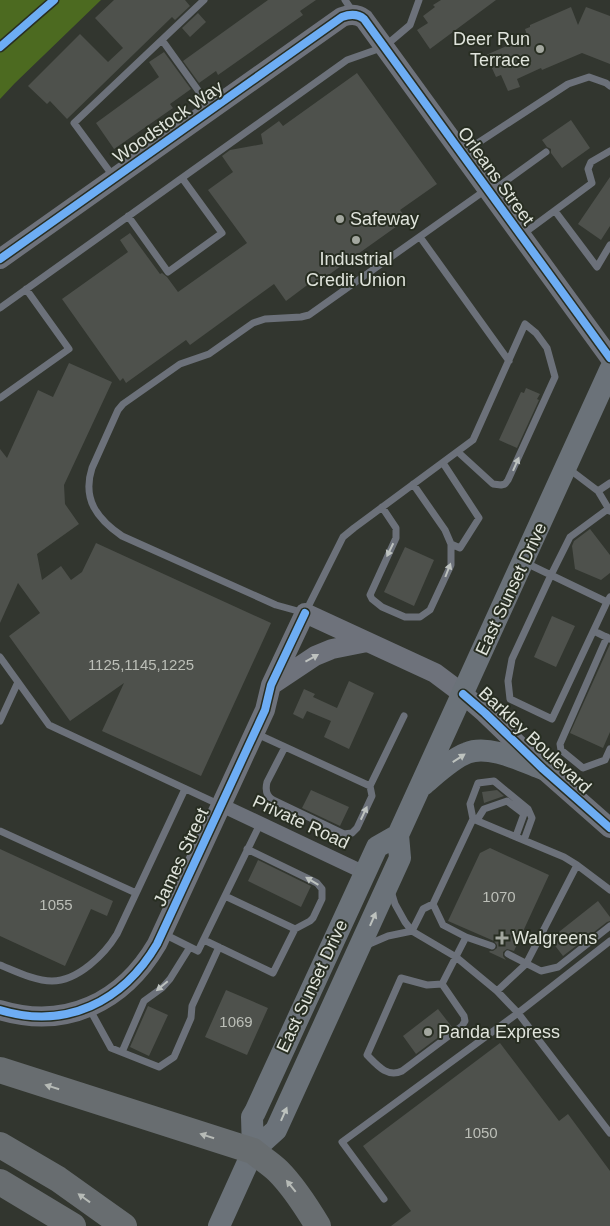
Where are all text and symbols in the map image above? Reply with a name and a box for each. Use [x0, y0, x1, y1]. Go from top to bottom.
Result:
place label: Deer Run Terrace [453, 29, 530, 70]
marker: Deer Run Terrace [534, 43, 546, 55]
street label: Woodstock Way [109, 77, 227, 167]
street label: Orleans Street [454, 123, 538, 229]
place label: Safeway [350, 209, 419, 229]
marker: Safeway [334, 213, 346, 225]
marker: Industrial Credit Union [350, 234, 362, 246]
place label: Industrial Credit Union [306, 249, 406, 290]
one-way arrow [512, 457, 520, 471]
street label: East Sunset Drive [471, 519, 551, 659]
one-way arrow [386, 543, 394, 557]
one-way arrow [444, 562, 452, 577]
one-way arrow [304, 654, 319, 662]
house number: 1125,1145,1225 [88, 656, 194, 673]
street label: Barkley Boulevard [475, 683, 595, 797]
one-way arrow [452, 753, 466, 763]
street label: Private Road [250, 791, 352, 853]
street label: James Street [150, 805, 212, 909]
one-way arrow [360, 806, 368, 820]
one-way arrow [305, 876, 319, 885]
house number: 1070 [482, 888, 516, 905]
house number: 1055 [39, 896, 73, 913]
one-way arrow [368, 911, 377, 926]
street label: East Sunset Drive [272, 916, 352, 1056]
place label: Walgreens [512, 928, 597, 948]
marker: Walgreens [496, 932, 508, 944]
one-way arrow [156, 981, 169, 992]
house number: 1069 [219, 1013, 253, 1030]
place label: Panda Express [438, 1022, 560, 1042]
marker: Panda Express [422, 1026, 434, 1038]
one-way arrow [44, 1082, 59, 1090]
one-way arrow [280, 1107, 288, 1121]
house number: 1050 [464, 1124, 498, 1141]
one-way arrow [199, 1132, 214, 1140]
one-way arrow [285, 1179, 296, 1192]
one-way arrow [77, 1193, 91, 1203]

